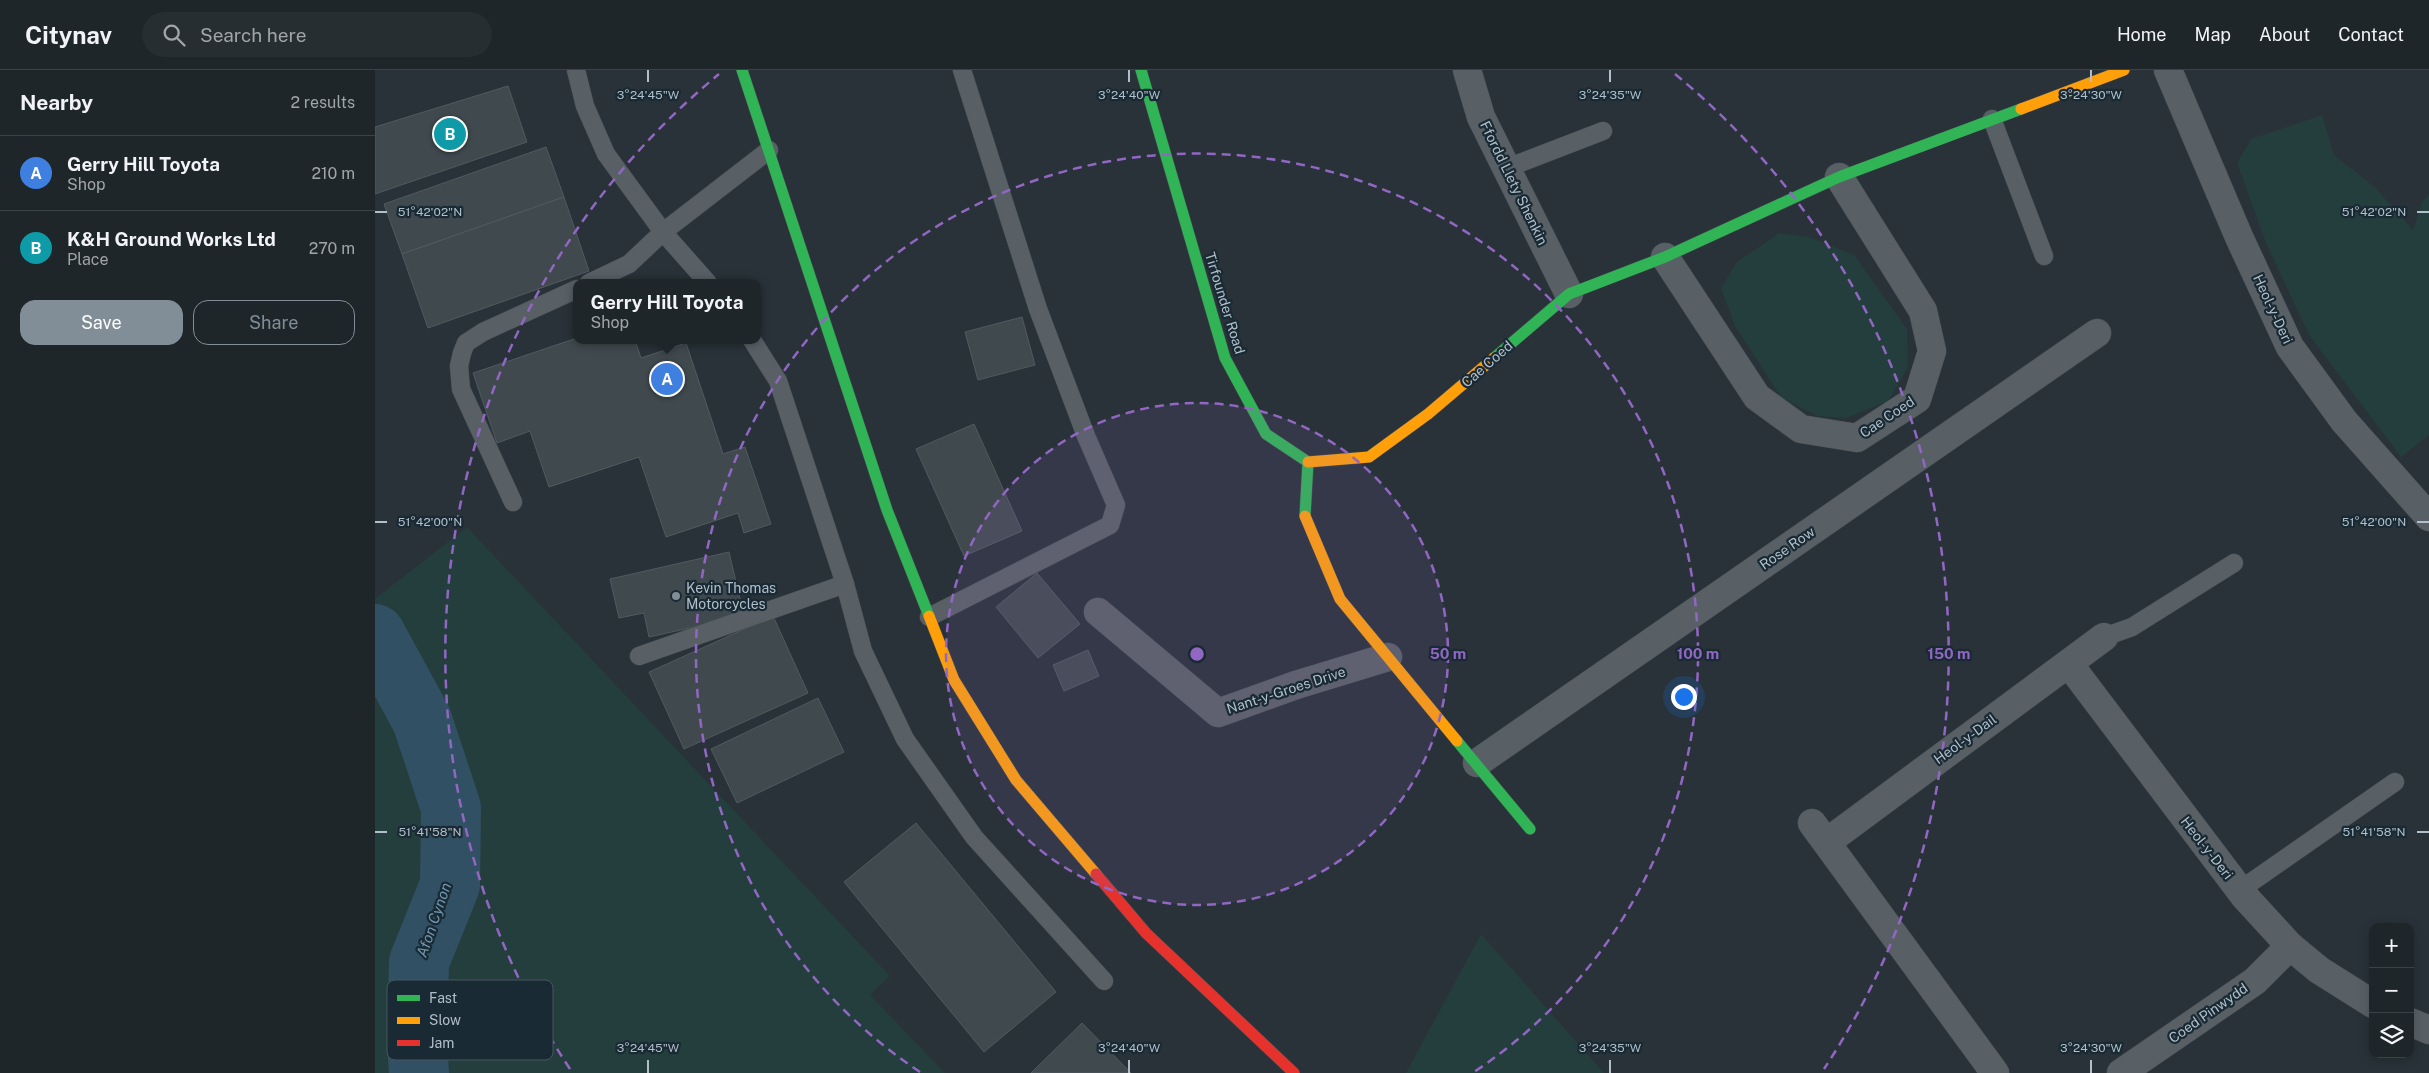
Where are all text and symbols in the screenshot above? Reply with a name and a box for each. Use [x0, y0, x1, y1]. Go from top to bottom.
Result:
search box [142, 12, 492, 57]
text: Citynav [25, 21, 112, 49]
icon: search [160, 21, 188, 49]
text: Search here [200, 24, 307, 46]
text: Home [2117, 24, 2167, 45]
text: Map [2195, 24, 2231, 45]
text: About [2259, 24, 2310, 45]
text: Contact [2338, 24, 2404, 45]
text: 3°24'45"W [617, 88, 680, 102]
text: 3°24'40"W [1098, 88, 1161, 102]
text: 3°24'35"W [1579, 88, 1642, 102]
text: 3°24'30"W [2060, 88, 2123, 102]
text: Nearby [20, 90, 93, 115]
text: 2 results [290, 93, 355, 112]
pin: B [434, 115, 466, 153]
street label: Ffordd Llety Shenkin [1477, 118, 1551, 248]
text: Gerry Hill Toyota [67, 153, 220, 175]
text: A [30, 164, 42, 183]
text: 210 m [311, 164, 355, 183]
text: Shop [67, 175, 106, 194]
text: 51°42'02"N [398, 205, 462, 219]
text: 51°42'02"N [2342, 205, 2406, 219]
text: K&H Ground Works Ltd [67, 228, 276, 250]
text: B [31, 239, 41, 258]
text: 270 m [309, 239, 355, 258]
text: Place [67, 250, 109, 269]
street label: Tirfounder Road [1202, 250, 1248, 356]
street label: Heol-y-Deri [2250, 272, 2296, 346]
popup [573, 279, 761, 344]
text: Gerry Hill Toyota [591, 291, 743, 313]
button: Save [20, 300, 183, 345]
button: Share [193, 300, 355, 345]
text: Shop [591, 313, 629, 332]
street label: Cae Coed [1458, 338, 1516, 390]
pin: A [651, 360, 683, 398]
street label: Cae Coed [1857, 393, 1917, 441]
text: 51°42'00"N [398, 515, 462, 529]
text: 51°42'00"N [2342, 515, 2406, 529]
street label: Rose Row [1756, 523, 1818, 573]
place label: Kevin Thomas Motorcycles [686, 580, 776, 612]
marker: Kevin Thomas Motorcycles [670, 590, 682, 602]
centre of rings [1188, 645, 1206, 663]
text: 50 m [1430, 645, 1466, 662]
text: 100 m [1677, 645, 1719, 662]
text: 150 m [1927, 645, 1971, 662]
street label: Nant-y-Groes Drive [1224, 663, 1348, 717]
your location [1671, 684, 1697, 710]
street label: Heol-y-Dail [1931, 711, 1999, 767]
street label: Heol-y-Deri [2178, 814, 2236, 882]
text: 51°41'58"N [398, 825, 462, 839]
text: 51°41'58"N [2342, 825, 2406, 839]
water label: Afon Cynon [413, 880, 454, 959]
map controls [2369, 923, 2414, 1058]
button: + [2369, 923, 2414, 968]
button: − [2369, 968, 2414, 1013]
legend [387, 980, 553, 1060]
street label: Coed Pinwydd [2165, 980, 2251, 1046]
text: Fast [429, 990, 457, 1006]
text: Slow [429, 1012, 461, 1028]
button: layers [2369, 1013, 2414, 1058]
text: Jam [429, 1035, 454, 1051]
text: 3°24'45"W [617, 1041, 680, 1055]
text: 3°24'40"W [1098, 1041, 1161, 1055]
text: 3°24'35"W [1579, 1041, 1642, 1055]
text: 3°24'30"W [2060, 1041, 2123, 1055]

